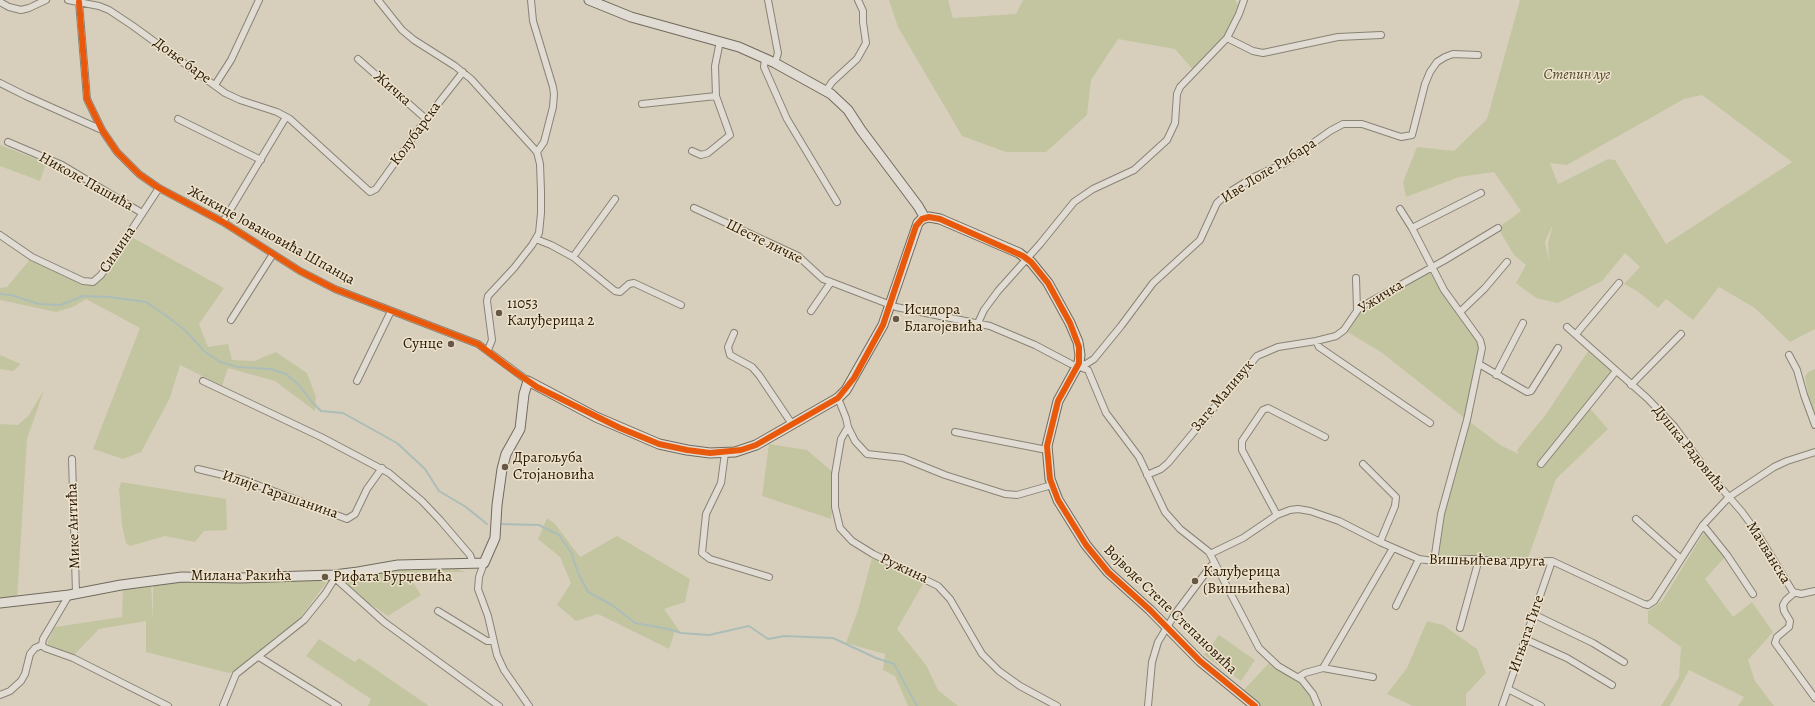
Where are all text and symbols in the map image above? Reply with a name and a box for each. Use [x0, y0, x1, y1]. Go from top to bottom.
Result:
street label: Доње баре [149, 34, 215, 88]
park label: Степин луг [1544, 66, 1610, 84]
street label: Жичка [369, 68, 415, 110]
street label: Колубарска [387, 99, 445, 169]
street label: Иве Лоле Рибара [1218, 135, 1320, 207]
street label: Николе Пашића [35, 149, 137, 215]
street label: Жикице Јовановића Шпанца [184, 182, 358, 290]
street label: Шесте личке [723, 216, 805, 268]
street label: Симина [96, 223, 140, 277]
street label: Ужичка [1355, 276, 1407, 318]
place label: 11053 Калуђерица 2 [507, 295, 594, 330]
place label: Исидора Благојевића [904, 301, 983, 336]
marker: 11053 Калуђерица 2 [494, 308, 504, 318]
marker: Исидора Благојевића [891, 314, 901, 324]
place label: Сунце [403, 335, 443, 353]
marker: Сунце [446, 339, 456, 349]
street label: Заге Маливук [1188, 356, 1258, 436]
street label: Душка Радовића [1648, 402, 1730, 496]
place label: Драгољуба Стојановића [513, 449, 594, 484]
marker: Драгољуба Стојановића [500, 462, 510, 472]
street label: Илије Гарашанина [220, 467, 340, 523]
street label: Мике Антића [64, 483, 84, 569]
street label: Мачванска [1742, 518, 1794, 588]
street label: Војводе Степе Степановића [1099, 541, 1241, 679]
street label: Ружина [877, 550, 931, 588]
street label: Вишњићева друга [1429, 551, 1545, 571]
place label: Калуђерица (Вишњићева) [1203, 563, 1290, 598]
street label: Милана Ракића [191, 567, 291, 585]
place label: Рифата Бурџевића [333, 568, 452, 586]
marker: Рифата Бурџевића [320, 572, 330, 582]
marker: Калуђерица (Вишњићева) [1190, 576, 1200, 586]
street label: Игњата Гиге [1505, 593, 1549, 675]

